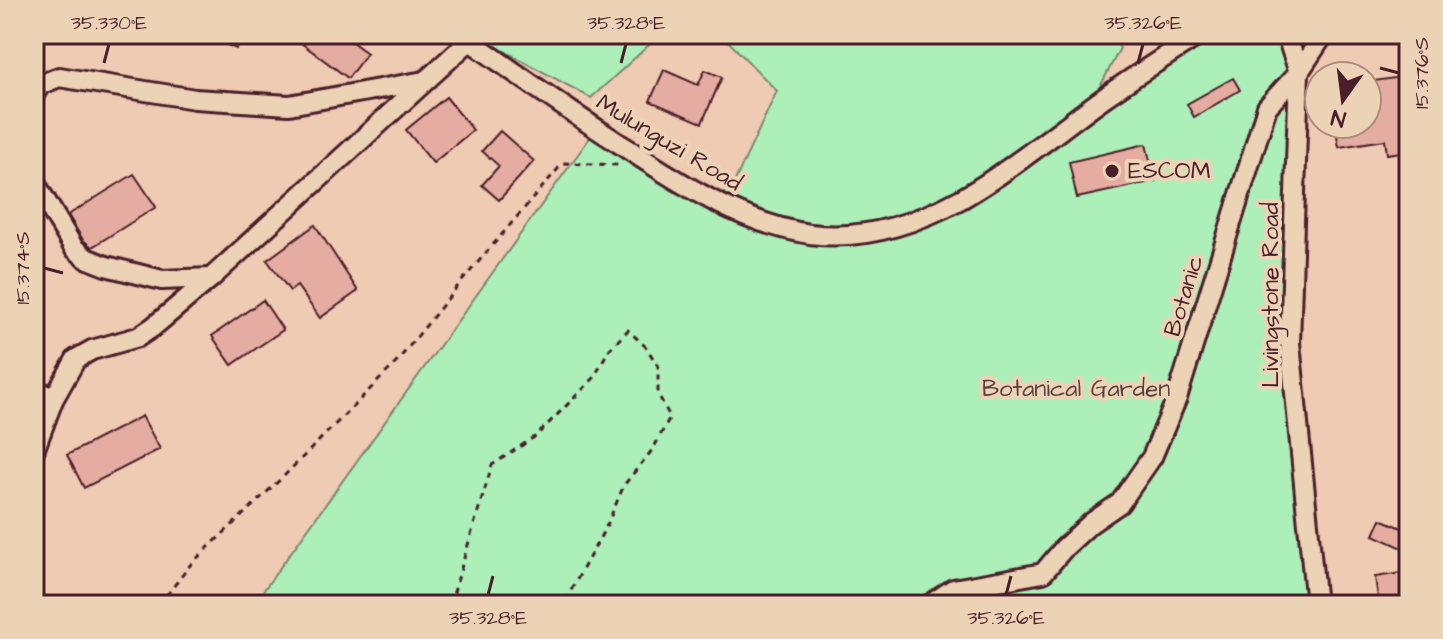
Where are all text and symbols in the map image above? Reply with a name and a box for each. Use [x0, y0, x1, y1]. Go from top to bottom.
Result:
text: 35.330°E [71, 9, 147, 37]
text: 35.328°E [587, 9, 665, 37]
text: 35.326°E [1104, 9, 1182, 37]
text: 15.376°S [1408, 37, 1436, 109]
north arrow [1303, 60, 1383, 140]
street label: Mulunguzi Road [589, 86, 748, 201]
text: N [1328, 101, 1349, 135]
place label: ESCOM [1128, 154, 1211, 188]
marker: ESCOM [1103, 162, 1121, 180]
street label: Livingstone Road [1254, 202, 1289, 388]
text: 15.374°S [9, 231, 37, 304]
street label: Botanic [1156, 251, 1212, 341]
park label: Botanical Garden [982, 372, 1170, 406]
text: 35.328°E [449, 604, 527, 632]
text: 35.326°E [967, 604, 1045, 632]

